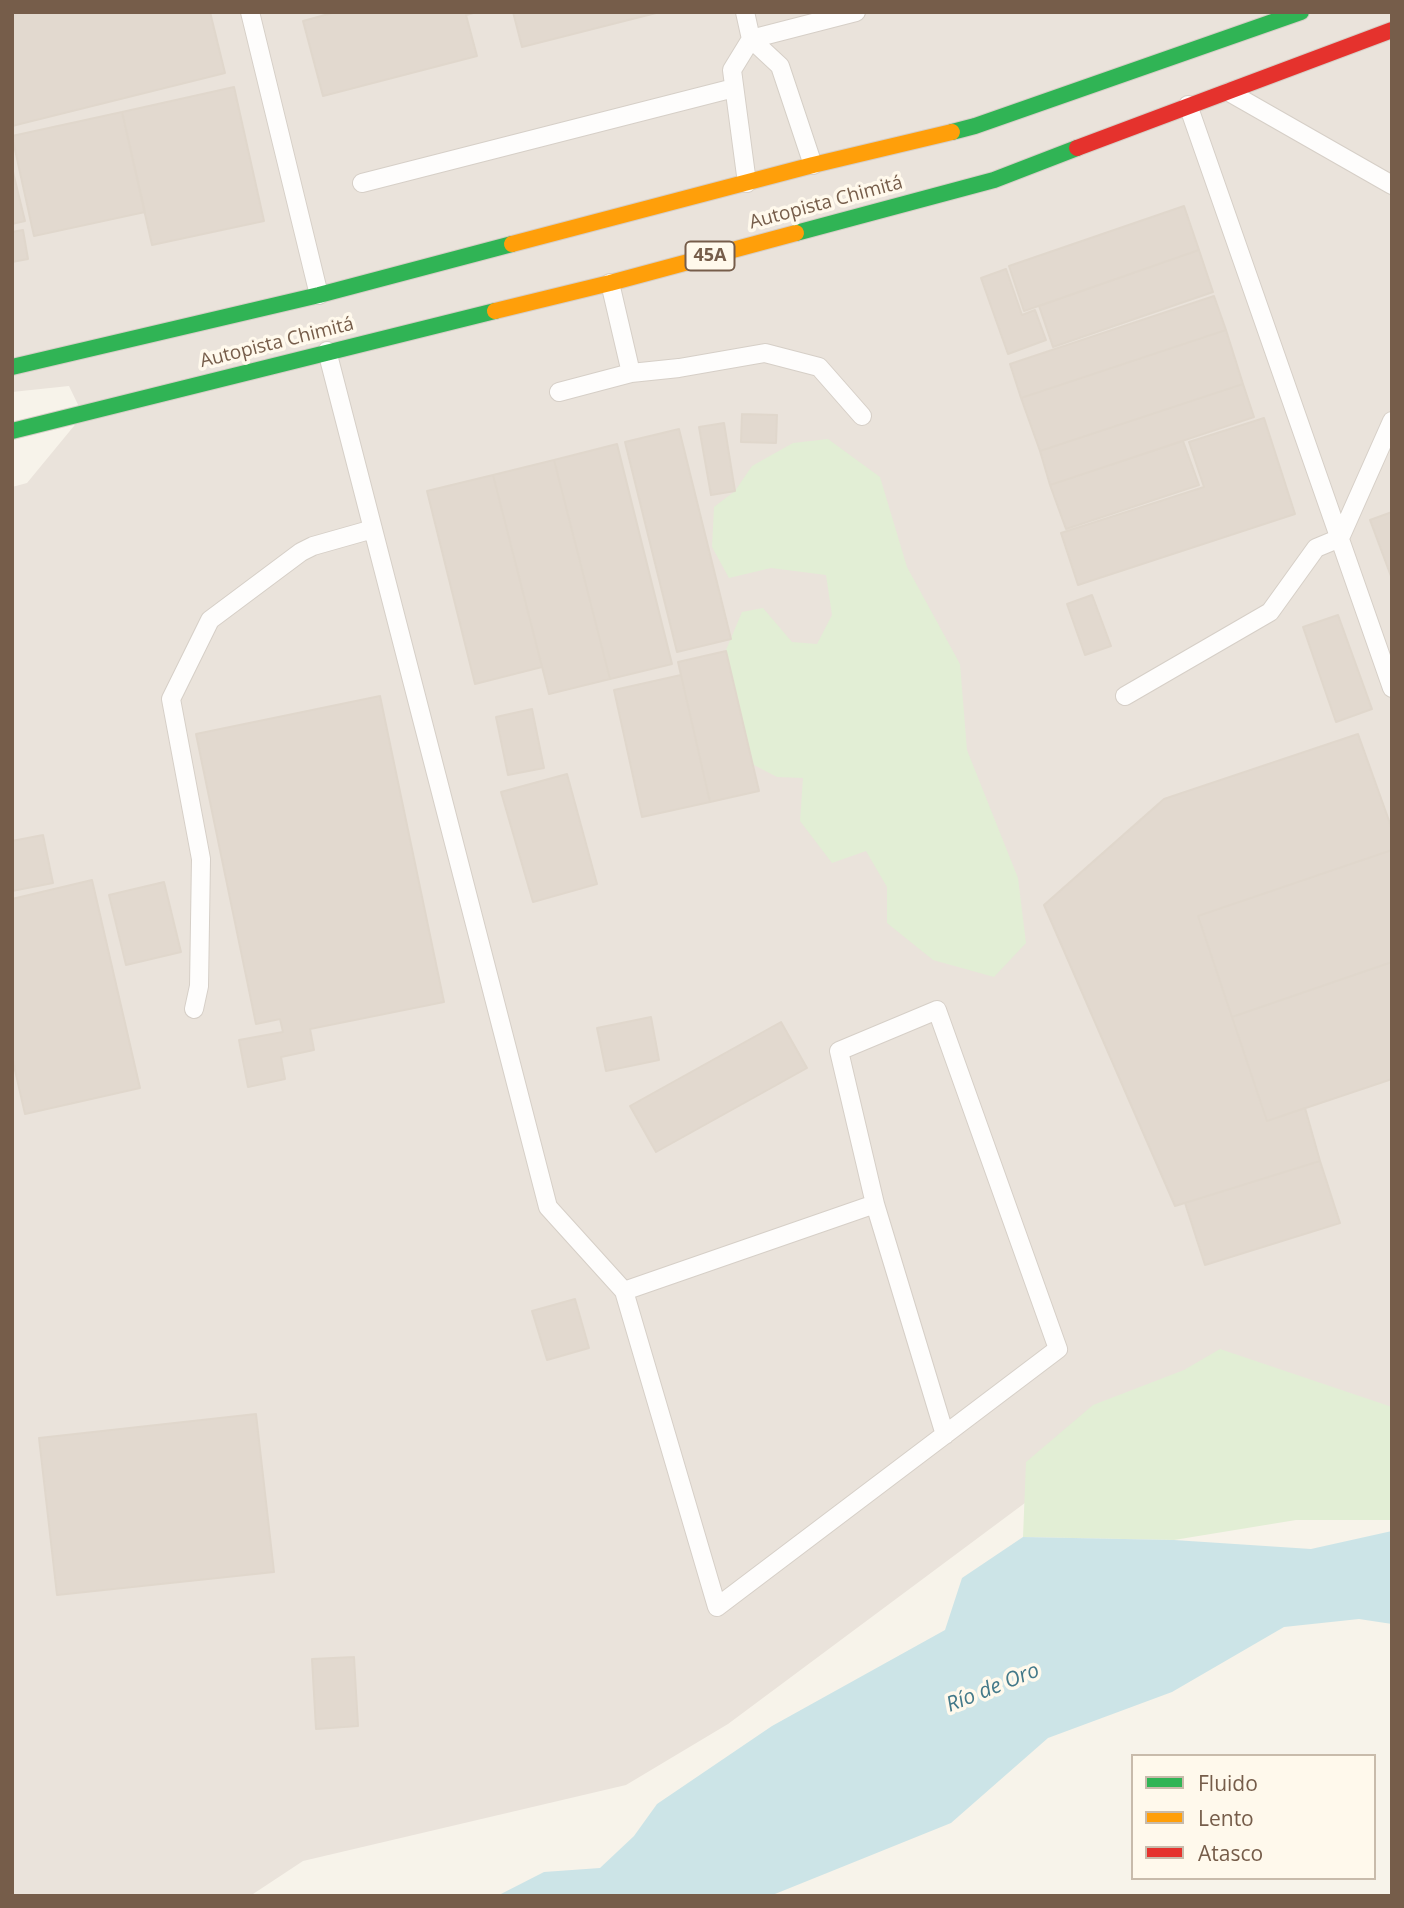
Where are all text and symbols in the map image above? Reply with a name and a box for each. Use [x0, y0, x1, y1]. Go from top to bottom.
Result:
street label: Autopista Chimitá [747, 172, 905, 234]
road number: 45A [686, 242, 734, 270]
street label: Autopista Chimitá [198, 313, 356, 373]
water label: Río de Oro [943, 1658, 1043, 1718]
legend [1131, 1754, 1376, 1880]
text: Fluido [1198, 1769, 1258, 1797]
text: Lento [1198, 1804, 1254, 1832]
text: Atasco [1198, 1839, 1263, 1867]

